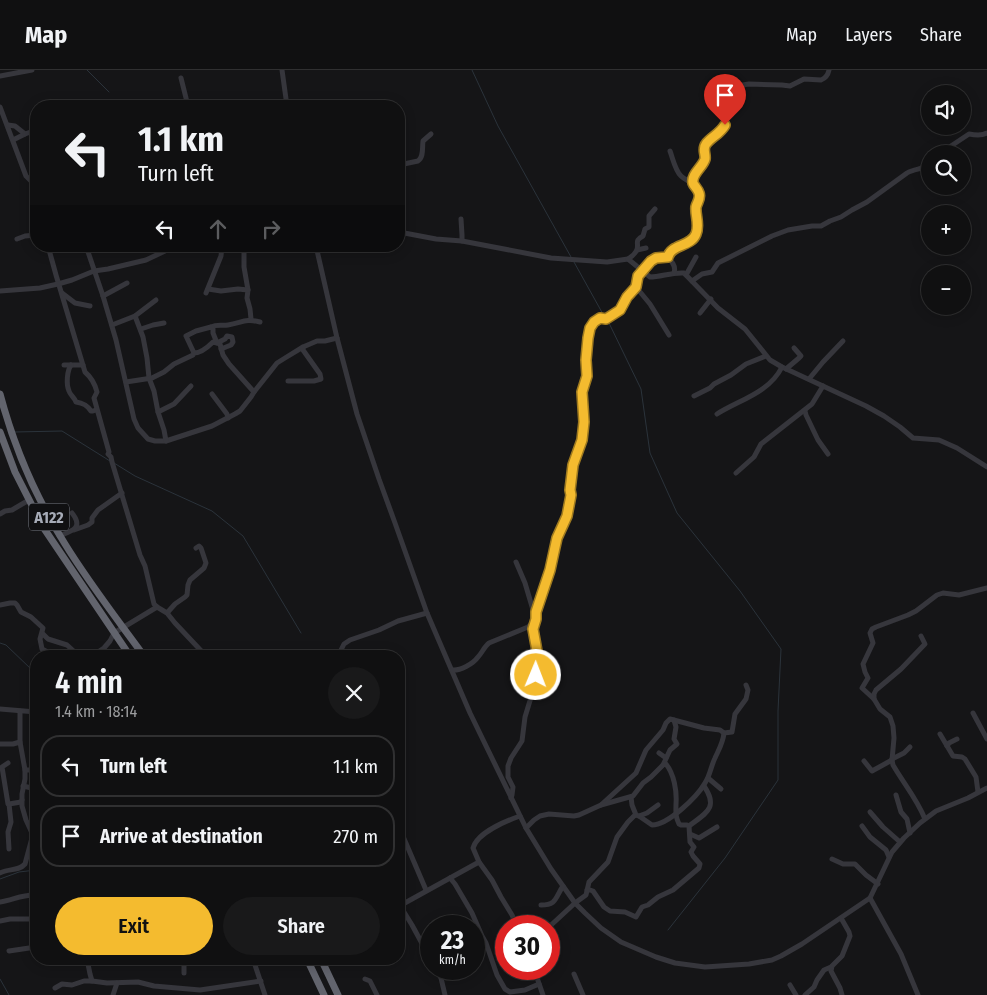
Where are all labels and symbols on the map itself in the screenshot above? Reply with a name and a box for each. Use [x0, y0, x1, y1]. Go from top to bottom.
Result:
pin [704, 74, 746, 125]
road number: A122 [29, 504, 69, 531]
position arrow [509, 648, 561, 700]
speed limit sign: 30 [495, 915, 560, 980]

